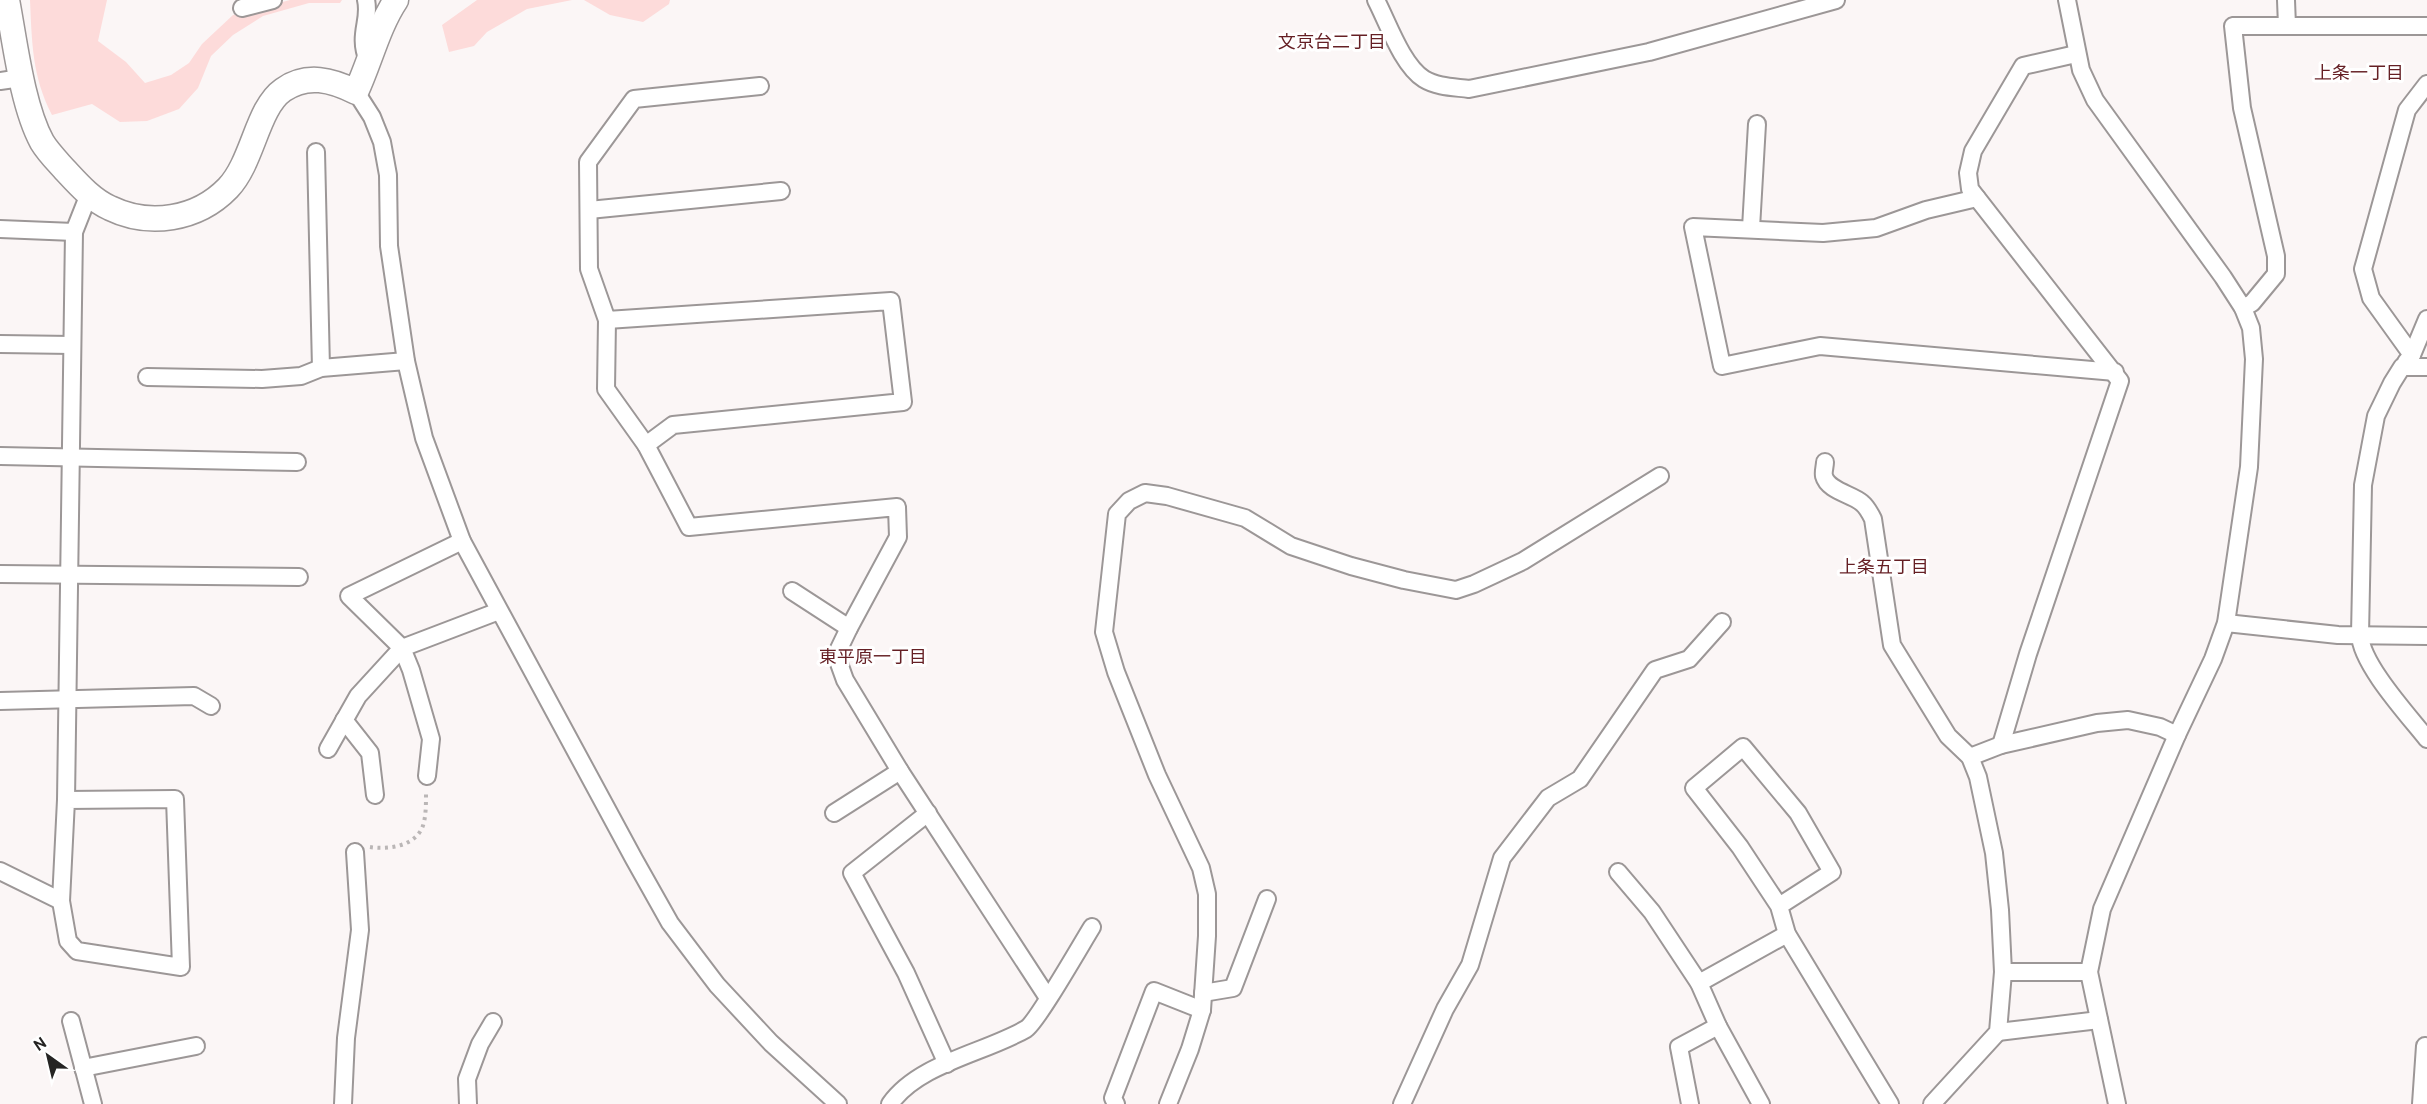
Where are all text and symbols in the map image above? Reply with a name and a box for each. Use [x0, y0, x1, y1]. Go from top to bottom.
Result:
district label: 文京台二丁目 [1278, 32, 1386, 55]
district label: 上条一丁目 [2314, 63, 2404, 86]
district label: 上条五丁目 [1839, 557, 1929, 580]
district label: 東平原一丁目 [819, 647, 927, 670]
north arrow [18, 1026, 78, 1086]
text: N [30, 1034, 51, 1057]

